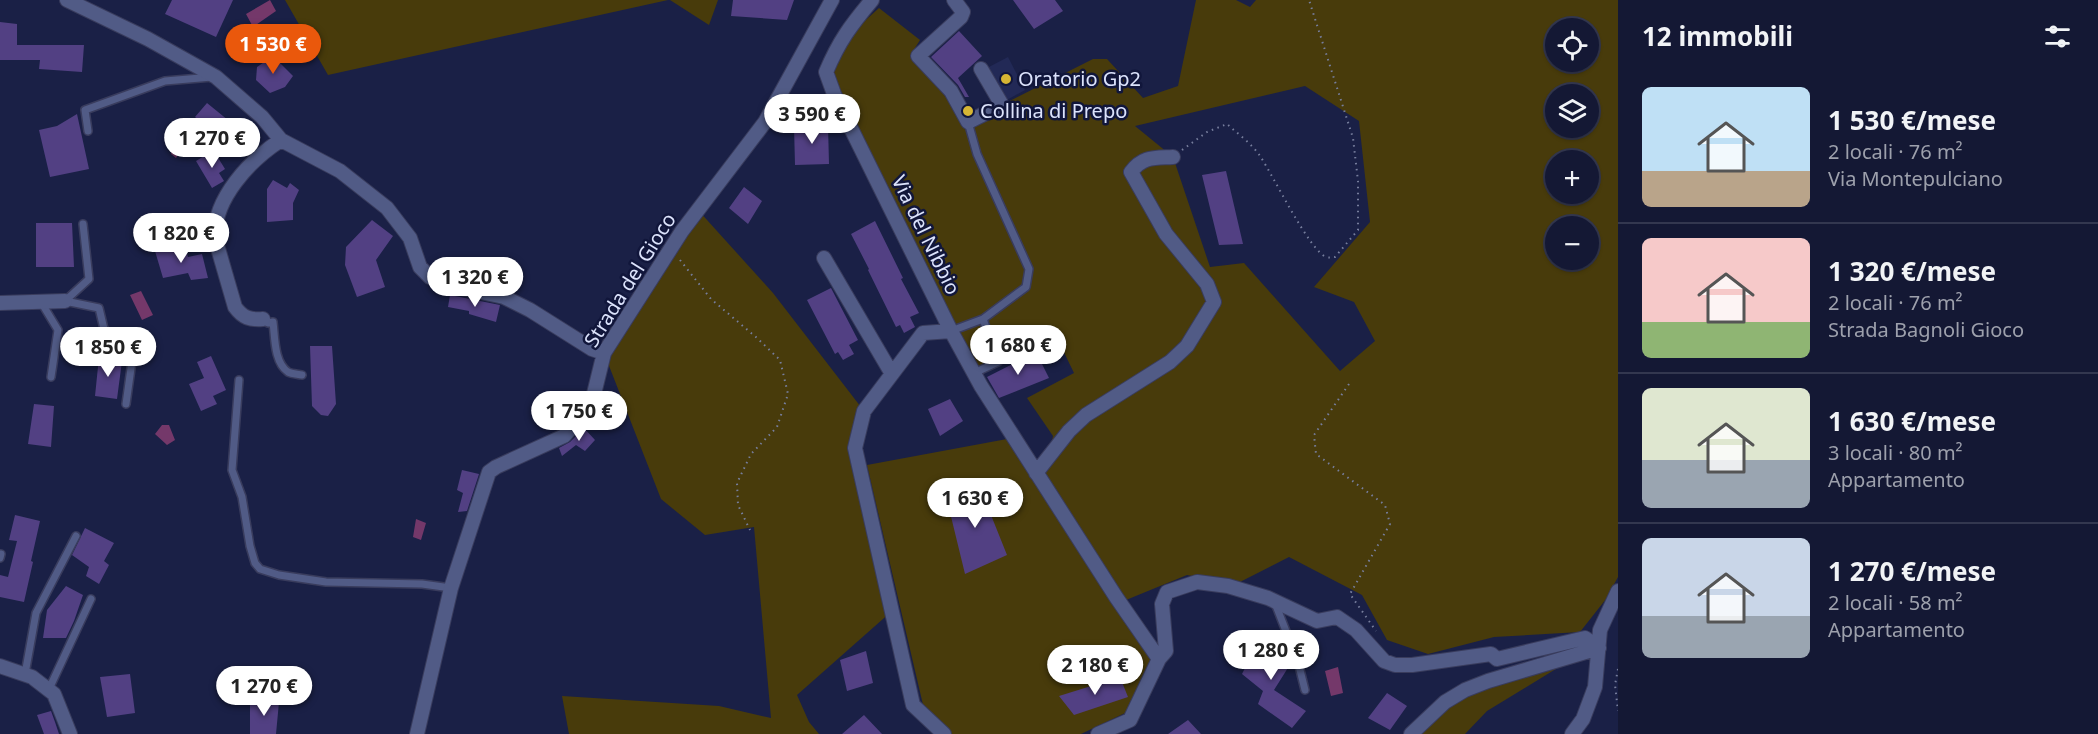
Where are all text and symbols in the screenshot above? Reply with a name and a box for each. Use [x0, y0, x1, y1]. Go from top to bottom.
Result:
map controls [1545, 18, 1599, 270]
button: locate [1545, 18, 1599, 72]
text: 12 immobili [1642, 18, 1793, 54]
icon: filters [2041, 20, 2074, 53]
pin: 1 530 € [218, 24, 328, 75]
text: 1 530 € [239, 30, 307, 57]
place label: Oratorio Gp2 [1018, 65, 1141, 92]
marker: Oratorio Gp2 [999, 72, 1013, 86]
button: layers [1545, 84, 1599, 138]
pin: 3 590 € [757, 94, 867, 145]
place label: Collina di Prepo [980, 97, 1127, 124]
text: 3 590 € [778, 100, 846, 127]
text: 1 530 €/mese [1828, 102, 1996, 138]
marker: Collina di Prepo [961, 104, 975, 118]
icon: home [1690, 111, 1762, 183]
pin: 1 270 € [157, 118, 267, 169]
text: 1 270 € [178, 124, 246, 151]
text: 2 locali · 76 m² [1828, 138, 1963, 165]
button: + [1545, 150, 1599, 204]
text: Via Montepulciano [1828, 165, 2003, 192]
street label: Via del Nibbio [886, 171, 967, 299]
street label: Strada del Gioco [577, 208, 682, 352]
pin: 1 820 € [126, 213, 236, 264]
button: − [1545, 216, 1599, 270]
text: 1 820 € [147, 219, 215, 246]
text: 1 320 €/mese [1828, 253, 1996, 289]
pin: 1 320 € [420, 257, 530, 308]
icon: home [1690, 262, 1762, 334]
text: 1 320 € [441, 263, 509, 290]
text: 2 locali · 76 m² [1828, 289, 1963, 316]
text: Strada Bagnoli Gioco [1828, 316, 2024, 343]
pin: 1 680 € [963, 325, 1073, 376]
pin: 1 850 € [53, 327, 163, 378]
text: 1 680 € [984, 331, 1052, 358]
text: 1 850 € [74, 333, 142, 360]
pin: 1 750 € [524, 391, 634, 442]
text: 1 750 € [545, 397, 613, 424]
text: 1 630 €/mese [1828, 403, 1996, 439]
icon: home [1690, 412, 1762, 484]
text: 3 locali · 80 m² [1828, 439, 1963, 466]
text: Appartamento [1828, 466, 1965, 493]
pin: 1 630 € [920, 478, 1030, 529]
text: 1 630 € [941, 484, 1009, 511]
text: 1 270 €/mese [1828, 553, 1996, 589]
icon: home [1690, 562, 1762, 634]
text: 2 locali · 58 m² [1828, 589, 1963, 616]
text: Appartamento [1828, 616, 1965, 643]
pin: 1 280 € [1216, 630, 1326, 681]
text: 1 280 € [1237, 636, 1305, 663]
pin: 2 180 € [1040, 645, 1150, 696]
text: 2 180 € [1061, 651, 1129, 678]
pin: 1 270 € [209, 666, 319, 717]
text: 1 270 € [230, 672, 298, 699]

